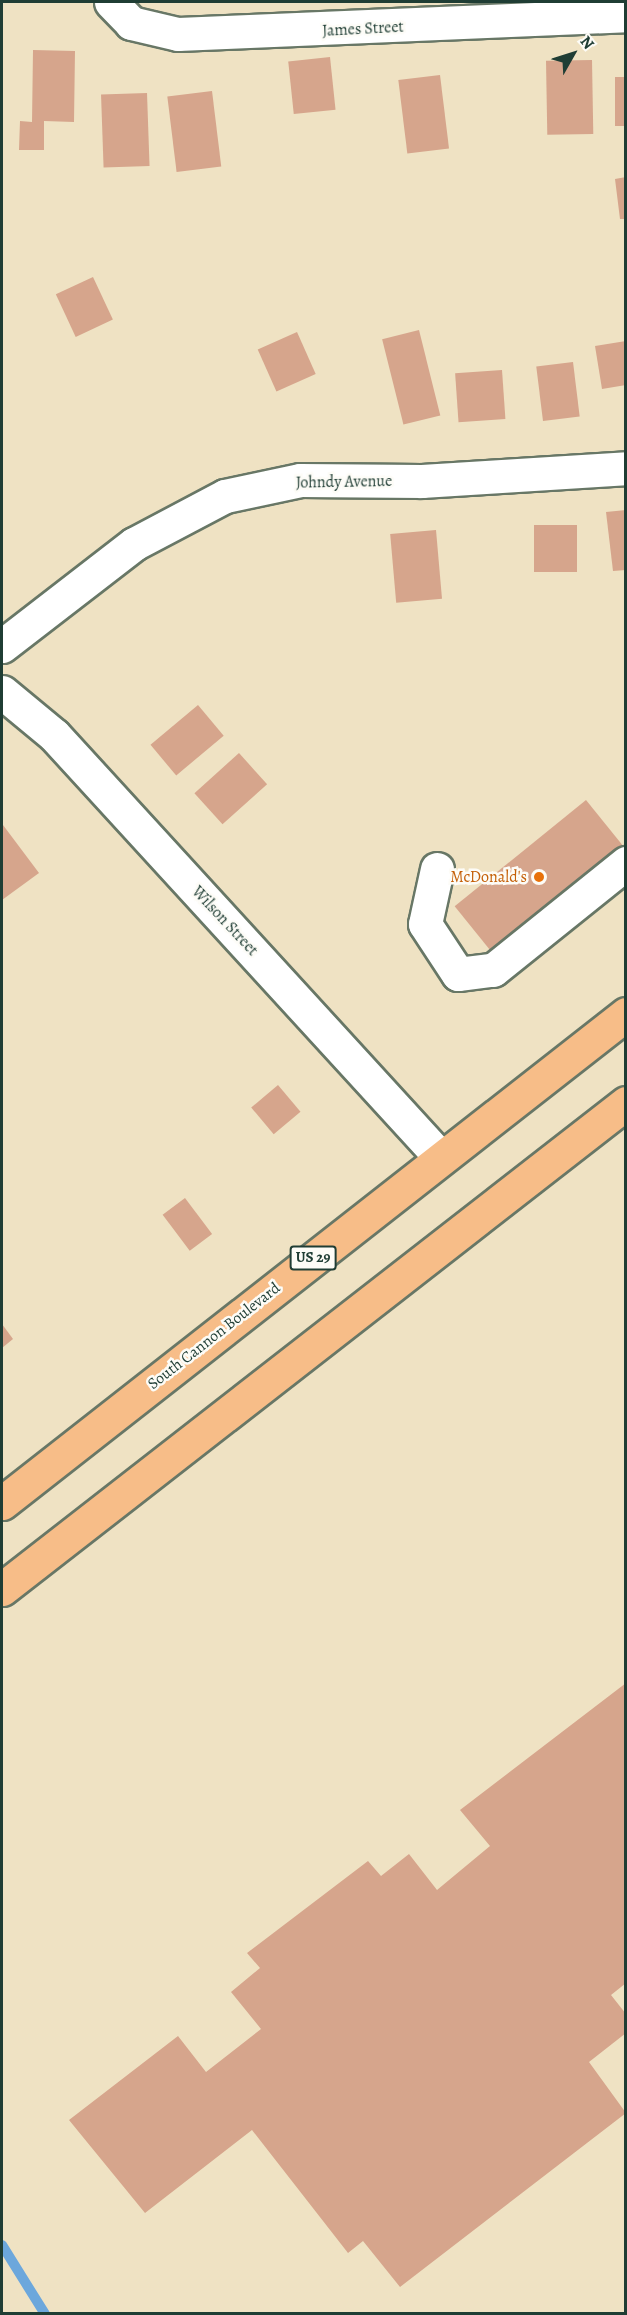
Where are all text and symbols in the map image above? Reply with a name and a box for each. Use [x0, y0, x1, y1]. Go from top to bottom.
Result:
street label: James Street [322, 17, 404, 41]
north arrow [543, 24, 603, 84]
text: N [575, 31, 599, 54]
street label: Johndy Avenue [296, 472, 392, 492]
place label: McDonald's [450, 867, 527, 887]
marker: McDonald's [532, 870, 546, 884]
street label: Wilson Street [188, 882, 262, 960]
road number: US 29 [289, 1246, 337, 1270]
street label: South Cannon Boulevard [144, 1278, 284, 1394]

